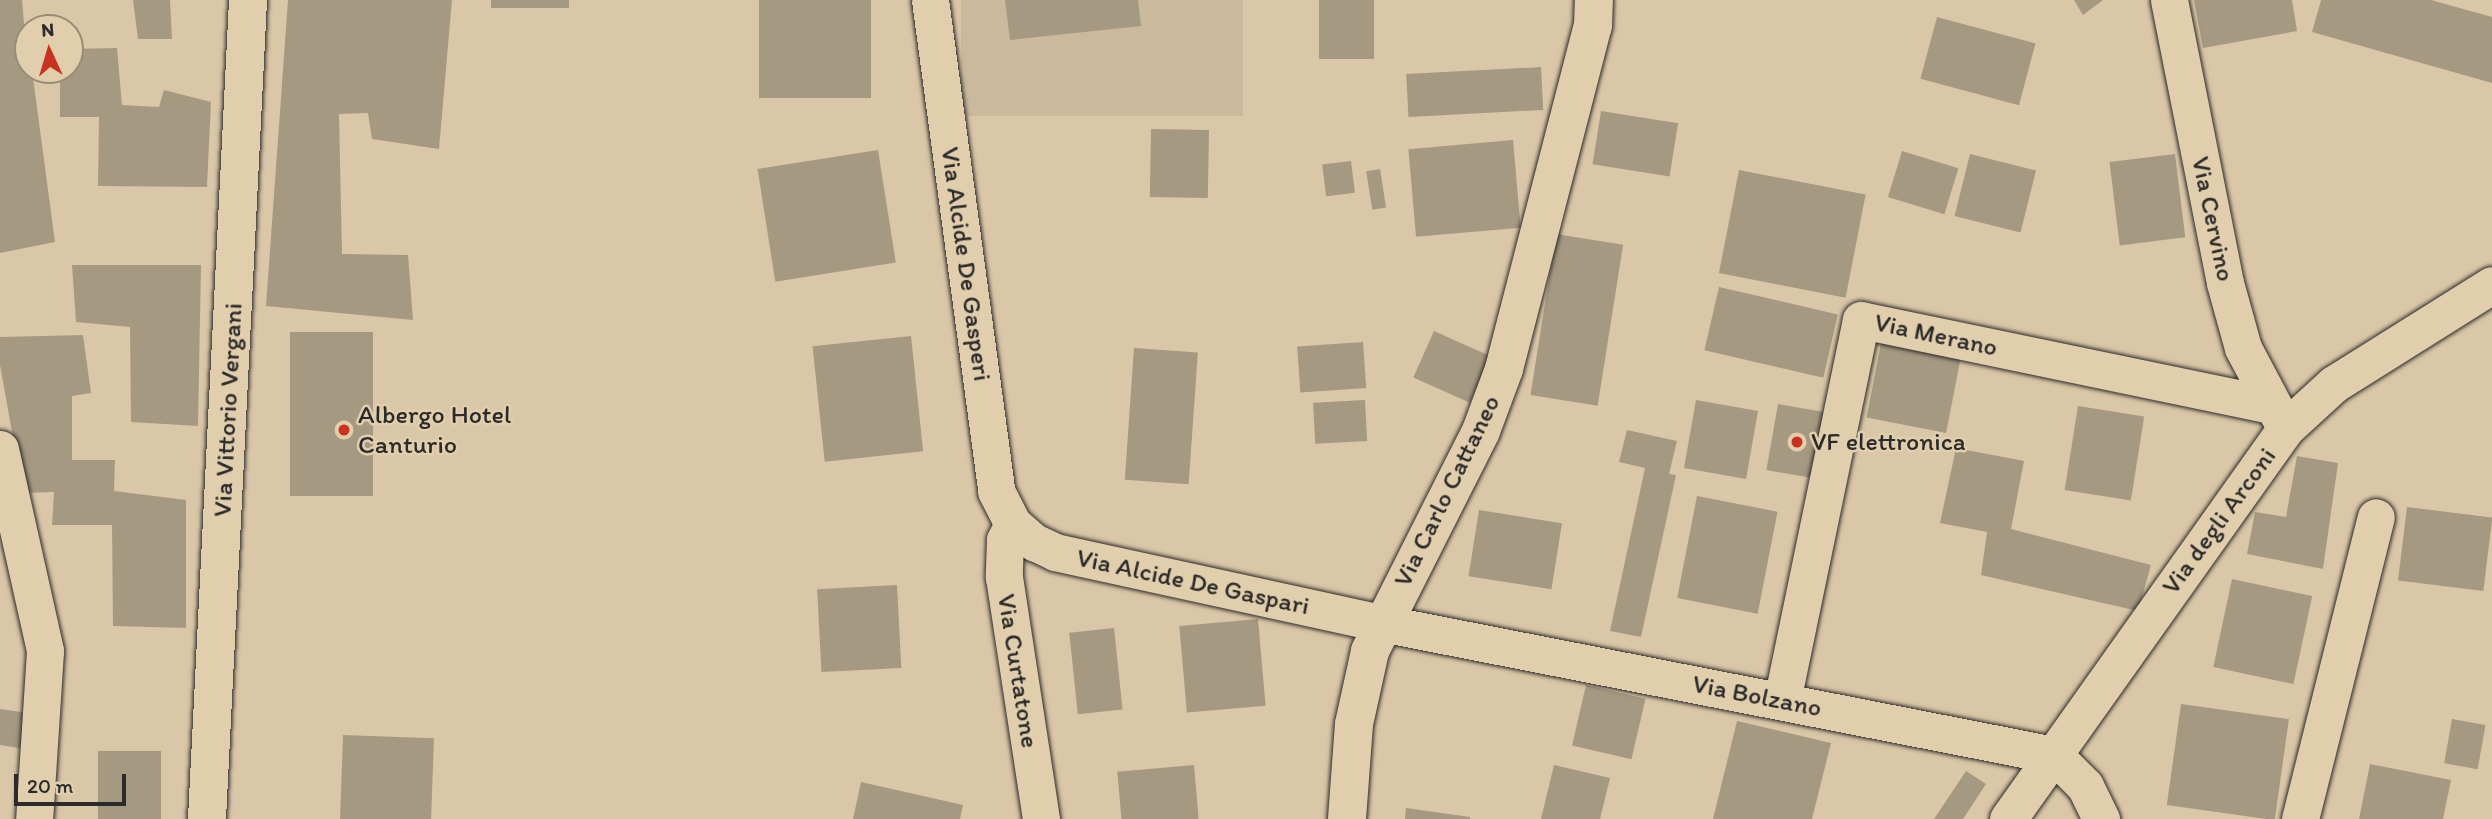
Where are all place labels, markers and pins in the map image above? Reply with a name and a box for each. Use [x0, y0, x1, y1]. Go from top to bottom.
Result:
place label: Albergo Hotel Canturio [358, 399, 511, 460]
marker: Albergo Hotel Canturio [336, 422, 352, 438]
place label: VF elettronica [1811, 426, 1966, 458]
marker: VF elettronica [1789, 434, 1805, 450]

